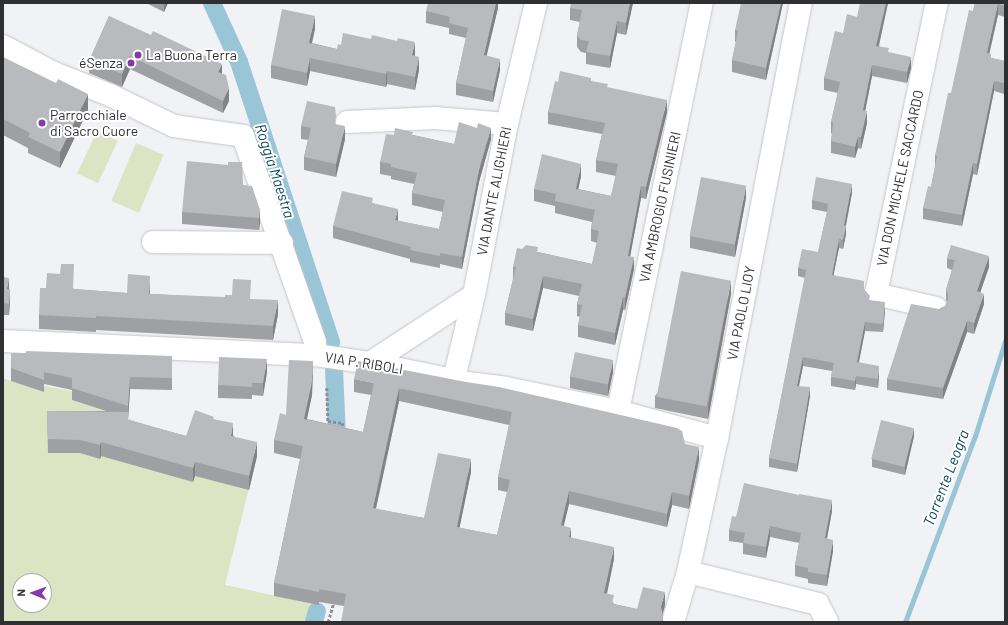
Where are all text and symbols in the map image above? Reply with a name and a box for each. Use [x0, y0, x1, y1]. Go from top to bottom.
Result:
place label: La Buona Terra [146, 47, 237, 63]
marker: La Buona Terra [133, 50, 143, 60]
place label: éSenza [79, 55, 123, 71]
marker: éSenza [126, 58, 136, 68]
street label: VIA DON MICHELE SACCARDO [873, 88, 927, 268]
place label: Parrocchiale di Sacro Cuore [50, 107, 138, 140]
marker: Parrocchiale di Sacro Cuore [37, 118, 47, 128]
water label: Roggia Maestra [251, 122, 299, 220]
street label: VIA DANTE ALIGHIERI [473, 125, 515, 257]
street label: VIA AMBROGIO FUSINIERI [636, 130, 684, 284]
street label: VIA PAOLO LIOY [724, 264, 758, 362]
street label: VIA P. RIBOLI [324, 349, 404, 377]
water label: Torrente Leogra [919, 427, 973, 529]
north arrow [12, 573, 52, 613]
text: N [14, 589, 27, 597]

